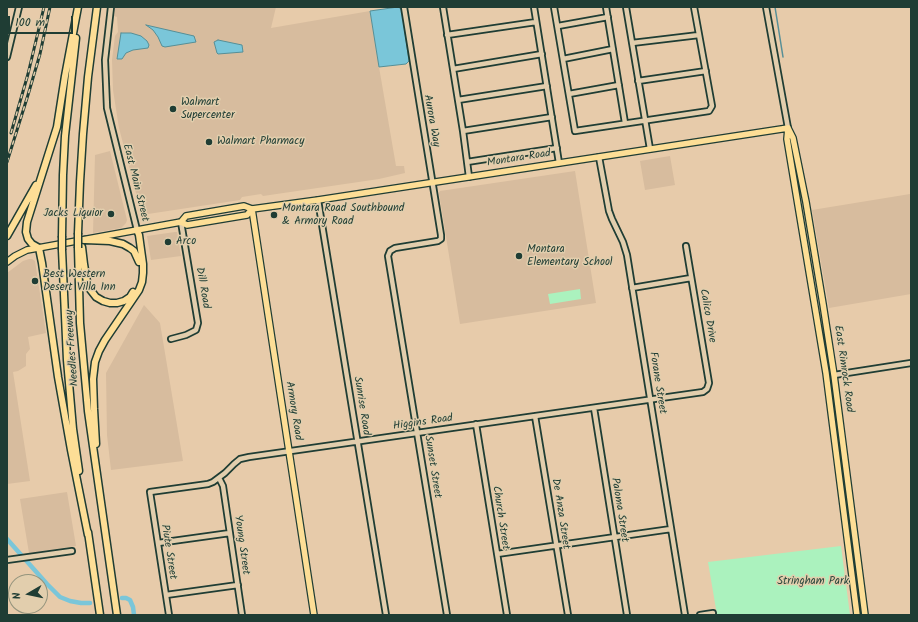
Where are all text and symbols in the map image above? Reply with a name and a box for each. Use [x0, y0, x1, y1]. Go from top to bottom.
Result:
scale bar [10, 8, 75, 34]
text: 100 m [15, 13, 45, 32]
street label: Aurora Way [420, 94, 442, 148]
place label: Walmart Supercenter [181, 96, 235, 122]
marker: Walmart Supercenter [168, 104, 178, 114]
place label: Walmart Pharmacy [217, 135, 304, 149]
marker: Walmart Pharmacy [204, 137, 214, 147]
street label: East Main Street [119, 143, 151, 223]
street label: Montara Road [486, 147, 552, 171]
place label: Montara Road Southbound & Armory Road [282, 202, 404, 228]
place label: Jacks Liquior [43, 207, 103, 221]
marker: Jacks Liquior [106, 209, 116, 219]
marker: Montara Road Southbound & Armory Road [269, 210, 279, 220]
place label: Arco [176, 235, 196, 249]
marker: Arco [163, 237, 173, 247]
place label: Montara Elementary School [527, 243, 613, 269]
marker: Montara Elementary School [514, 251, 524, 261]
street label: Dill Road [192, 266, 212, 310]
place label: Best Western Desert Villa Inn [43, 268, 116, 294]
marker: Best Western Desert Villa Inn [30, 276, 40, 286]
street label: Calico Drive [696, 288, 718, 344]
street label: Needles Freeway [64, 309, 82, 387]
street label: East Rimrock Road [830, 325, 856, 413]
street label: Forane Street [646, 351, 668, 415]
street label: Sunrise Road [350, 376, 372, 436]
street label: Armory Road [282, 381, 304, 441]
street label: Higgins Road [392, 412, 454, 434]
street label: Sunset Street [421, 435, 443, 499]
street label: Paloma Street [607, 477, 631, 543]
street label: De Anza Street [548, 478, 572, 550]
street label: Church Street [488, 485, 512, 551]
street label: Young Street [230, 514, 252, 576]
street label: Piute Street [157, 524, 179, 580]
north arrow [8, 574, 48, 614]
park label: Stringham Park [777, 575, 849, 589]
text: N [8, 591, 27, 601]

